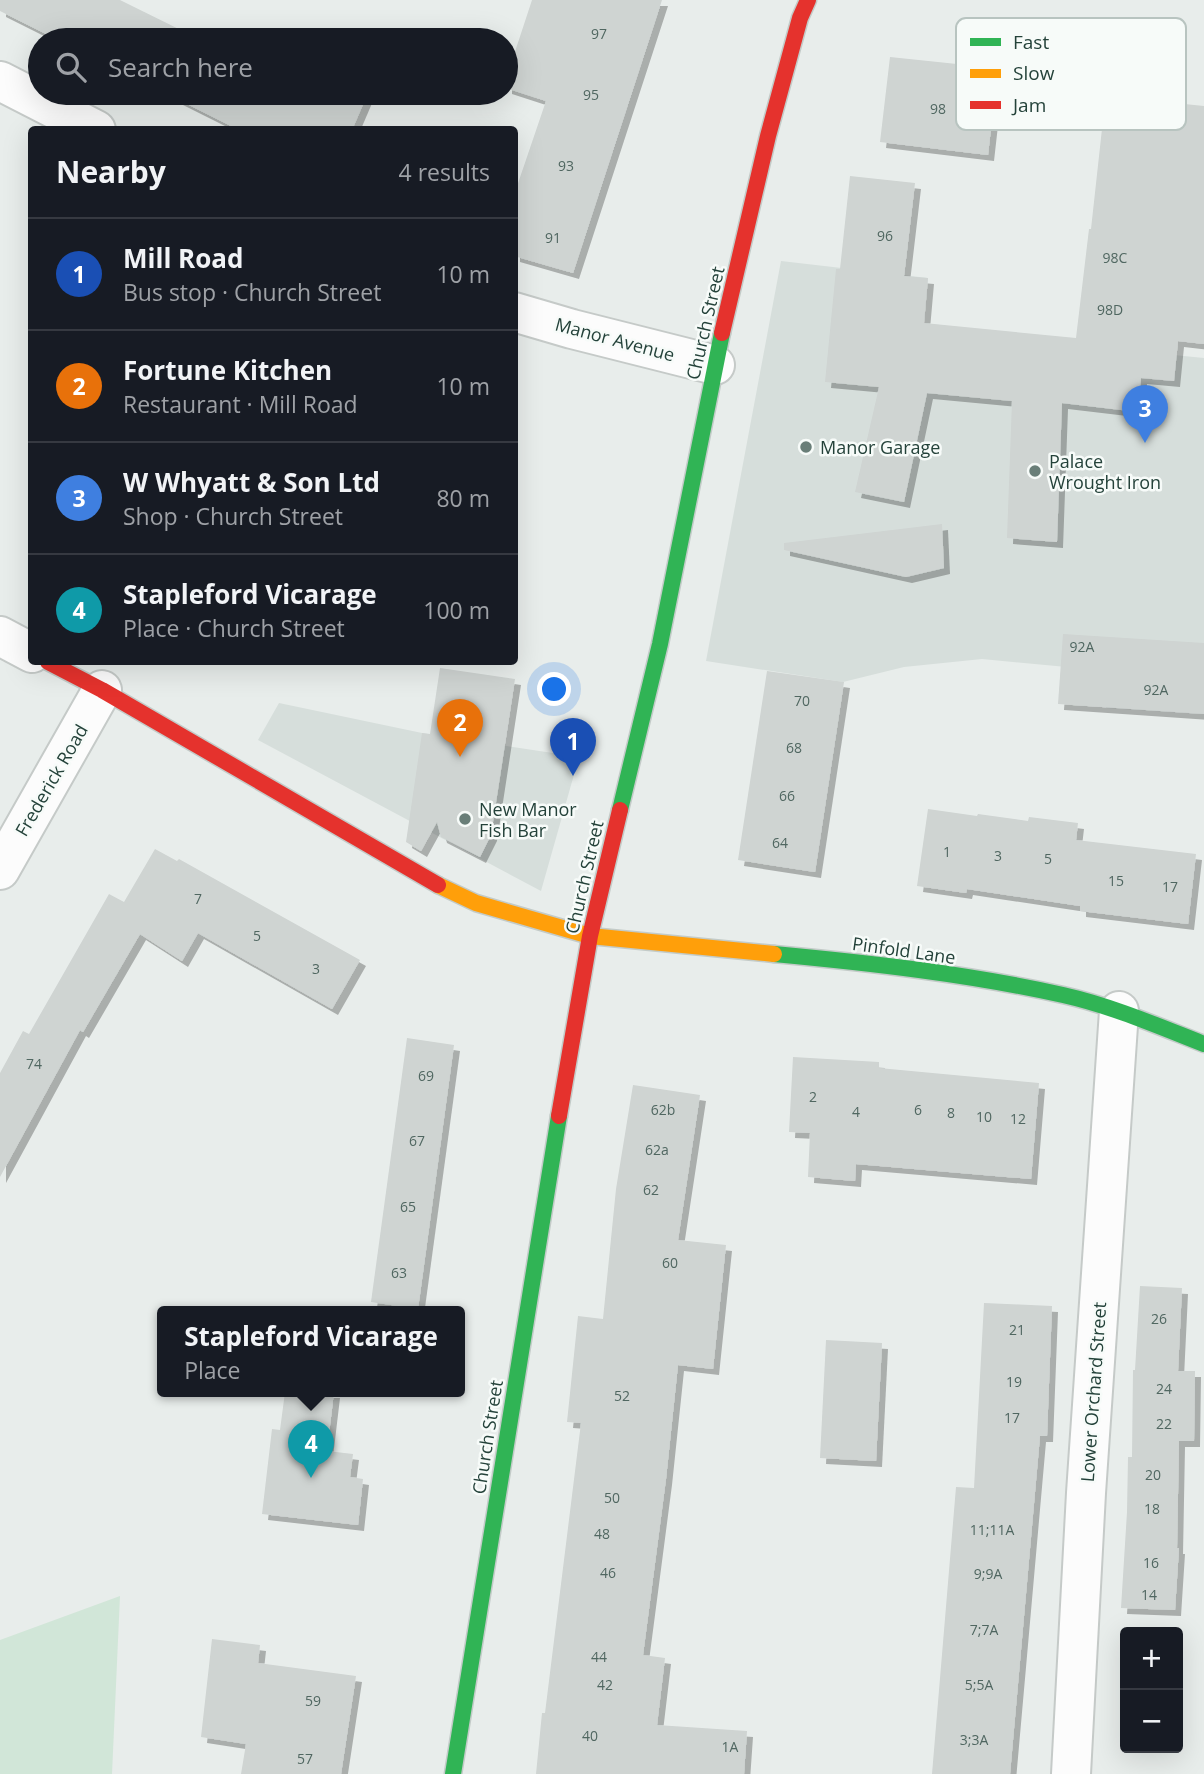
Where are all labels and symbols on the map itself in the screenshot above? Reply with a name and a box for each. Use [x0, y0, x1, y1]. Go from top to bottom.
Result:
legend [956, 18, 1186, 130]
house number: 97 [591, 24, 607, 43]
text: Fast [1013, 29, 1049, 55]
text: Slow [1013, 60, 1055, 86]
house number: 95 [583, 85, 599, 104]
text: Jam [1011, 92, 1046, 118]
house number: 98 [930, 99, 946, 118]
house number: 93 [558, 156, 574, 175]
house number: 96 [877, 226, 893, 245]
house number: 91 [545, 228, 561, 247]
house number: 98C [1103, 248, 1128, 267]
street label: Church Street [680, 264, 730, 382]
house number: 98D [1097, 300, 1123, 319]
street label: Manor Avenue [553, 312, 677, 366]
pin: 3 [1122, 385, 1168, 443]
place label: Manor Garage [820, 435, 940, 459]
marker: Manor Garage [798, 439, 814, 455]
place label: Palace Wrought Iron [1049, 449, 1161, 494]
marker: Palace Wrought Iron [1027, 463, 1043, 479]
house number: 92A [1070, 637, 1095, 656]
your location [537, 672, 571, 706]
house number: 92A [1144, 680, 1169, 699]
house number: 70 [794, 691, 810, 710]
pin: 2 [437, 699, 483, 757]
pin: 1 [550, 718, 596, 776]
street label: Frederick Road [9, 720, 93, 840]
house number: 68 [786, 738, 802, 757]
house number: 66 [779, 786, 795, 805]
place label: New Manor Fish Bar [479, 797, 577, 842]
marker: New Manor Fish Bar [457, 811, 473, 827]
street label: Church Street [559, 818, 609, 936]
house number: 64 [772, 833, 788, 852]
house number: 1 [943, 842, 951, 861]
house number: 3 [994, 846, 1002, 865]
house number: 5 [1044, 849, 1052, 868]
house number: 15 [1108, 871, 1124, 890]
house number: 17 [1162, 877, 1178, 896]
house number: 7 [194, 889, 202, 908]
house number: 5 [253, 926, 261, 945]
street label: Pinfold Lane [851, 931, 957, 969]
house number: 3 [312, 959, 320, 978]
house number: 74 [26, 1054, 42, 1073]
house number: 69 [418, 1066, 434, 1085]
house number: 2 [809, 1087, 817, 1106]
house number: 62b [651, 1100, 675, 1119]
house number: 6 [914, 1100, 922, 1119]
house number: 4 [852, 1102, 860, 1121]
house number: 8 [947, 1103, 955, 1122]
house number: 10 [976, 1107, 992, 1126]
house number: 12 [1010, 1109, 1026, 1128]
house number: 67 [409, 1131, 425, 1150]
house number: 62a [645, 1140, 669, 1159]
house number: 62 [643, 1180, 659, 1199]
house number: 65 [400, 1197, 416, 1216]
house number: 60 [662, 1253, 678, 1272]
house number: 63 [391, 1263, 407, 1282]
street label: Lower Orchard Street [1075, 1301, 1111, 1483]
house number: 26 [1151, 1309, 1167, 1328]
house number: 21 [1009, 1320, 1025, 1339]
house number: 19 [1006, 1372, 1022, 1391]
street label: Church Street [466, 1378, 508, 1496]
house number: 24 [1156, 1379, 1172, 1398]
house number: 52 [614, 1386, 630, 1405]
house number: 17 [1004, 1408, 1020, 1427]
house number: 22 [1156, 1414, 1172, 1433]
pin: 4 [288, 1420, 334, 1478]
house number: 20 [1145, 1465, 1161, 1484]
house number: 50 [604, 1488, 620, 1507]
house number: 18 [1144, 1499, 1160, 1518]
house number: 11;11A [970, 1520, 1014, 1539]
house number: 48 [594, 1524, 610, 1543]
house number: 16 [1143, 1553, 1159, 1572]
house number: 46 [600, 1563, 616, 1582]
house number: 9;9A [974, 1564, 1002, 1583]
house number: 14 [1141, 1585, 1157, 1604]
house number: 7;7A [970, 1620, 998, 1639]
house number: 44 [591, 1647, 607, 1666]
house number: 42 [597, 1675, 613, 1694]
house number: 5;5A [965, 1675, 993, 1694]
house number: 59 [305, 1691, 321, 1710]
house number: 40 [582, 1726, 598, 1745]
house number: 3;3A [960, 1730, 988, 1749]
house number: 1A [722, 1737, 739, 1756]
house number: 57 [297, 1749, 313, 1768]

